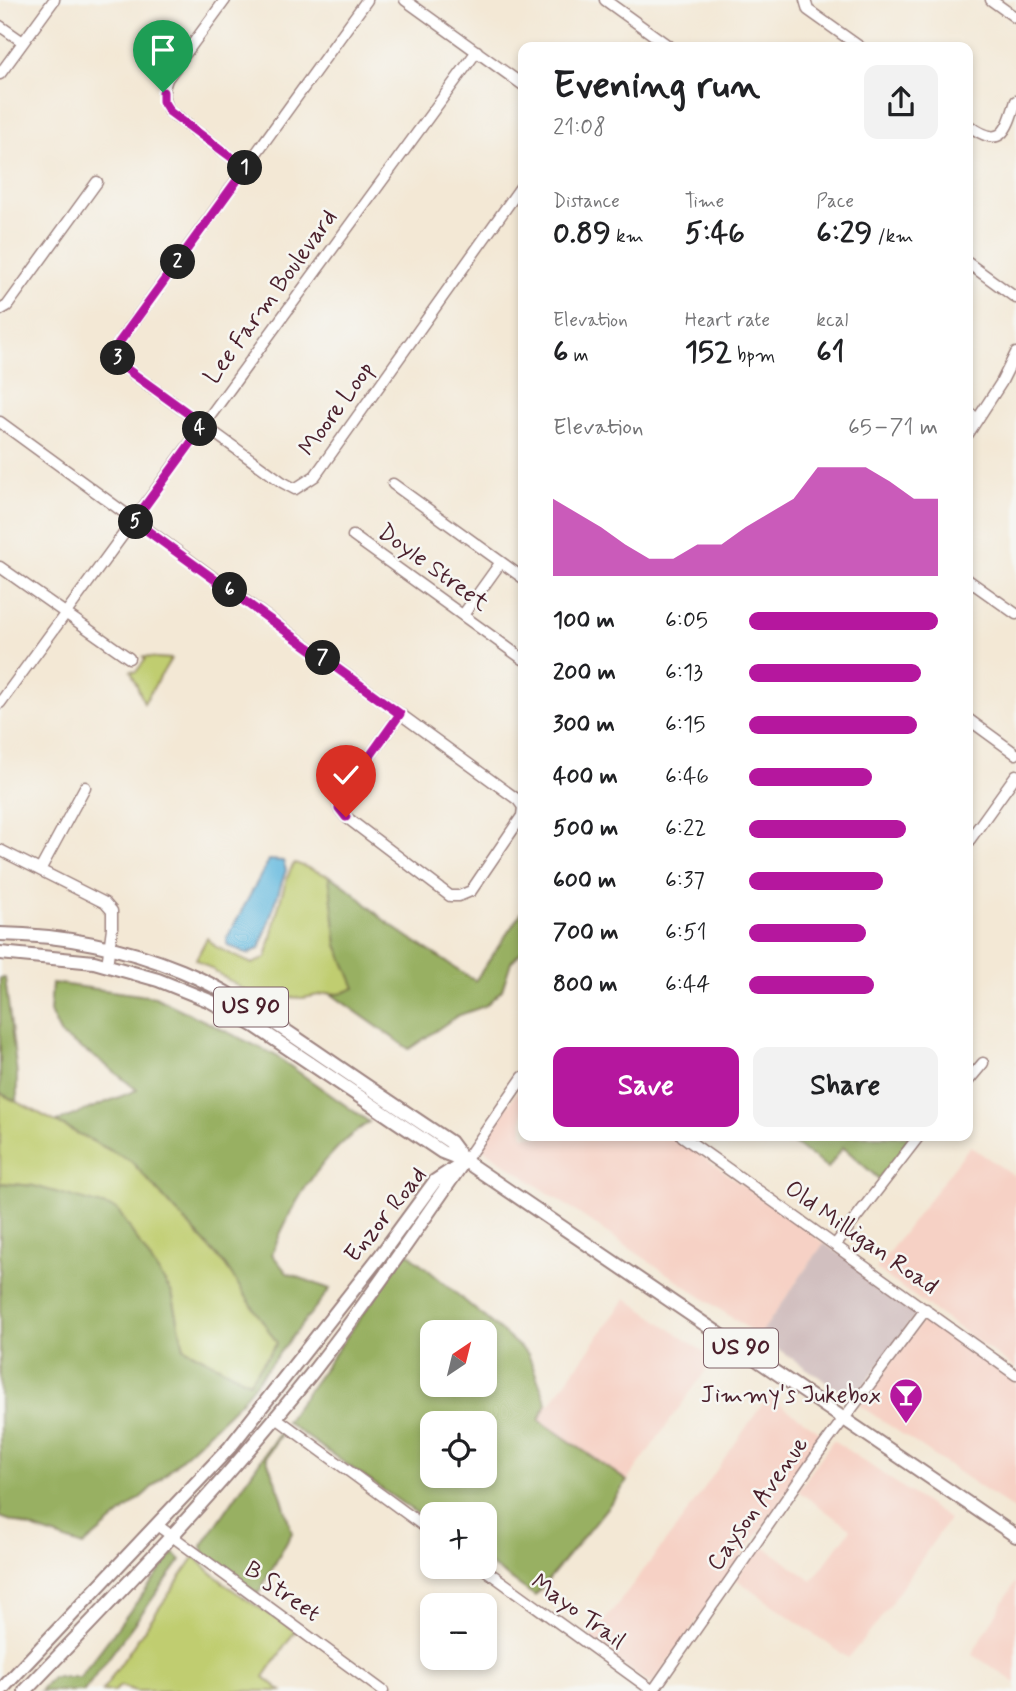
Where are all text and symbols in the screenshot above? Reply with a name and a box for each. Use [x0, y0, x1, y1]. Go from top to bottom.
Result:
pin [133, 20, 193, 92]
icon: arrive [144, 31, 182, 69]
text: Evening run [553, 62, 760, 111]
button: share [864, 65, 938, 139]
text: 21:08 [553, 113, 606, 143]
pin: 1 [228, 150, 262, 186]
text: 1 [240, 155, 249, 180]
text: Distance [553, 189, 620, 214]
text: Time [685, 189, 724, 214]
text: Pace [816, 189, 854, 214]
street label: Lee Farm Boulevard [197, 203, 345, 391]
text: 0.89 [553, 214, 611, 253]
text: 5:46 [685, 214, 745, 253]
text: 6:29 [816, 214, 872, 253]
text: km [611, 224, 644, 249]
text: /km [872, 224, 913, 249]
pin: 2 [160, 244, 196, 280]
text: 2 [173, 249, 182, 274]
text: Elevation [553, 308, 628, 333]
text: Heart rate [685, 308, 770, 333]
text: kcal [816, 308, 848, 333]
text: 6 [553, 333, 568, 372]
text: 152 [685, 333, 732, 372]
text: 61 [816, 333, 845, 372]
pin: 3 [100, 340, 136, 376]
text: m [568, 343, 589, 368]
text: bpm [732, 343, 775, 368]
text: 3 [113, 345, 122, 370]
street label: Moore Loop [292, 355, 382, 463]
pin: 4 [182, 412, 218, 446]
text: Elevation [553, 413, 644, 443]
text: 65–71 m [848, 413, 938, 443]
text: 4 [194, 416, 205, 441]
pin: 5 [118, 504, 154, 540]
text: 5 [130, 509, 141, 534]
street label: Doyle Street [371, 517, 495, 619]
pin: 6 [212, 572, 247, 608]
text: 6 [225, 577, 234, 602]
text: 100 m [553, 606, 615, 636]
text: 6:05 [665, 606, 708, 636]
pin: 7 [306, 640, 340, 676]
text: 7 [317, 645, 328, 670]
text: 200 m [553, 658, 616, 688]
text: 6:13 [665, 658, 703, 688]
text: 300 m [553, 710, 615, 740]
text: 6:15 [665, 710, 705, 740]
pin [316, 745, 376, 817]
icon: check [327, 756, 365, 794]
text: 400 m [553, 762, 618, 792]
text: 6:46 [665, 762, 709, 792]
text: 500 m [553, 814, 618, 844]
text: 6:22 [665, 814, 706, 844]
text: 600 m [553, 866, 616, 896]
text: 6:37 [665, 866, 705, 896]
text: 700 m [553, 918, 618, 948]
text: 6:51 [665, 918, 707, 948]
text: 800 m [553, 970, 617, 1000]
text: 6:44 [665, 970, 710, 1000]
road number: US 90 [214, 988, 288, 1026]
button: Save [553, 1047, 739, 1127]
button: Share [753, 1047, 938, 1127]
street label: Enzor Road [338, 1161, 434, 1269]
street label: Old Milligan Road [778, 1174, 944, 1302]
north arrow [420, 1320, 497, 1396]
map controls [420, 1320, 497, 1670]
road number: US 90 [704, 1329, 778, 1368]
bar icon: Jimmy's Jukebox [887, 1376, 925, 1425]
place label: Jimmy's Jukebox [701, 1380, 881, 1411]
button: locate [420, 1411, 497, 1488]
street label: Cayson Avenue [700, 1431, 816, 1577]
button: + [420, 1502, 497, 1579]
street label: B Street [238, 1555, 326, 1629]
street label: Mayo Trail [525, 1567, 632, 1657]
button: − [420, 1593, 497, 1670]

